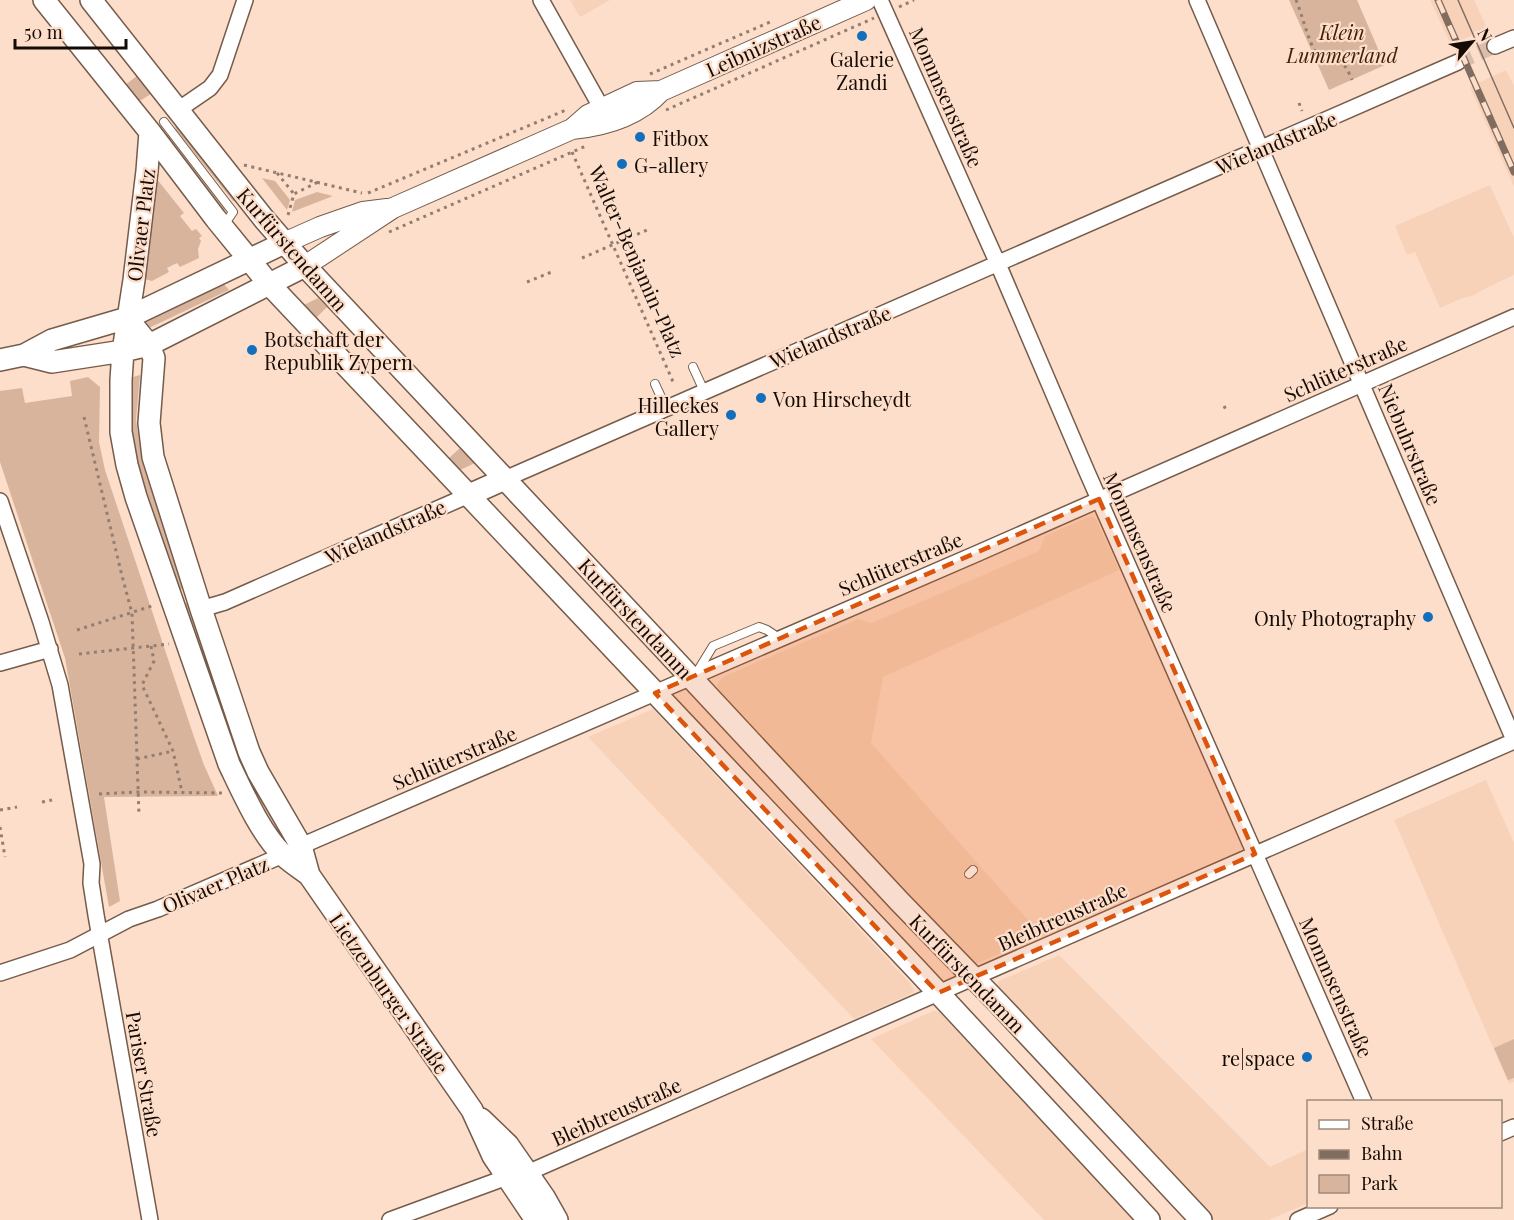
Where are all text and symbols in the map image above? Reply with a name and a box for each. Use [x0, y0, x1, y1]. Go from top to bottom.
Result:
street label: Leibnizstraße [701, 8, 825, 82]
scale bar [15, 12, 126, 50]
north arrow [1442, 12, 1502, 72]
park label: Klein Lummerland [1286, 18, 1399, 68]
text: 50 m [24, 20, 63, 44]
street label: Mommsenstraße [904, 22, 990, 172]
text: N [1474, 24, 1498, 45]
marker: Galerie Zandi [855, 29, 869, 43]
place label: Galerie Zandi [830, 45, 894, 95]
street label: Wielandstraße [1210, 104, 1341, 180]
place label: Fitbox [652, 124, 709, 151]
marker: Fitbox [633, 130, 647, 144]
place label: G-allery [634, 151, 708, 178]
marker: G-allery [615, 157, 629, 171]
street label: Walter-Benjamin-Platz [583, 160, 692, 361]
street label: Olivaer Platz [120, 167, 160, 283]
street label: Kurfürstendamm [232, 181, 354, 317]
street label: Wielandstraße [764, 298, 895, 374]
place label: Botschaft der Republik Zypern [264, 325, 413, 375]
street label: Schlüterstraße [1279, 329, 1411, 407]
marker: Botschaft der Republik Zypern [245, 343, 259, 357]
street label: Niebuhrstraße [1373, 379, 1449, 509]
place label: Von Hirscheydt [772, 385, 912, 412]
place label: Hilleckes Gallery [637, 391, 719, 441]
marker: Von Hirscheydt [754, 391, 768, 405]
marker: Hilleckes Gallery [724, 408, 738, 422]
street label: Mommsenstraße [1098, 467, 1184, 617]
street label: Wielandstraße [319, 492, 450, 570]
street label: Schlüterstraße [834, 525, 966, 601]
street label: Kurfürstendamm [573, 552, 699, 684]
place label: Only Photography [1254, 604, 1416, 631]
marker: Only Photography [1421, 610, 1435, 624]
street label: Schlüterstraße [388, 719, 520, 795]
street label: Olivaer Platz [158, 849, 272, 919]
street label: Bleibtreustraße [993, 875, 1131, 957]
street label: Lietzenburger Straße [324, 907, 456, 1079]
street label: Kurfürstendamm [904, 908, 1032, 1039]
street label: Mommsenstraße [1294, 912, 1380, 1062]
street label: Pariser Straße [121, 1009, 169, 1139]
place label: re|space [1222, 1044, 1295, 1071]
marker: re|space [1300, 1050, 1314, 1064]
street label: Bleibtreustraße [547, 1070, 685, 1152]
legend [1307, 1100, 1502, 1208]
text: Straße [1361, 1111, 1414, 1135]
text: Bahn [1361, 1141, 1403, 1165]
text: Park [1361, 1171, 1398, 1195]

